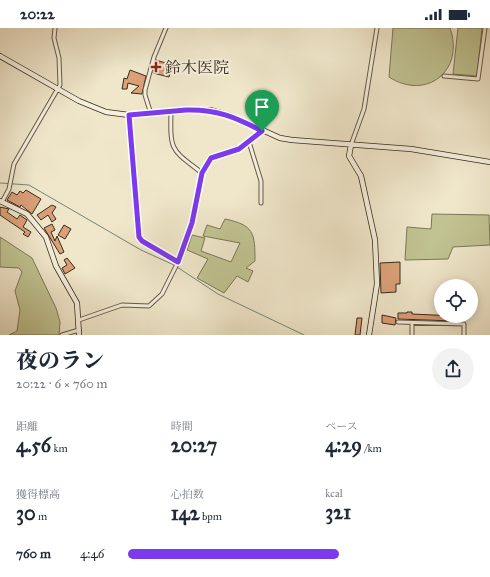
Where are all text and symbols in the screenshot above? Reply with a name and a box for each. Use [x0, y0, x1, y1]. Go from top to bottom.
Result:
text: 20:22 [20, 5, 55, 23]
place label: 鈴木医院 [164, 58, 229, 77]
marker: 鈴木医院 [150, 61, 162, 73]
pin [245, 90, 279, 131]
icon: arrive [251, 96, 273, 118]
map controls [434, 279, 478, 323]
button: locate [434, 279, 478, 323]
text: 夜のラン [16, 347, 104, 374]
button: share [432, 348, 474, 390]
text: 20:22 · 6 × 760 m [16, 376, 108, 392]
text: 距離 [16, 420, 38, 433]
text: 時間 [171, 420, 193, 433]
text: ペース [325, 420, 358, 433]
text: 4.56 [16, 433, 51, 457]
text: 20:27 [171, 433, 217, 457]
text: 4:29 [325, 433, 362, 457]
text: km [51, 442, 68, 455]
text: /km [362, 442, 382, 455]
text: kcal [325, 487, 343, 500]
text: 獲得標高 [16, 488, 60, 501]
text: 心拍数 [171, 488, 204, 501]
text: 321 [325, 500, 351, 524]
text: 30 [16, 501, 36, 525]
text: 142 [171, 501, 200, 525]
text: m [36, 510, 47, 523]
text: bpm [200, 510, 222, 523]
text: 760 m [16, 546, 51, 562]
text: 4:46 [80, 546, 104, 562]

